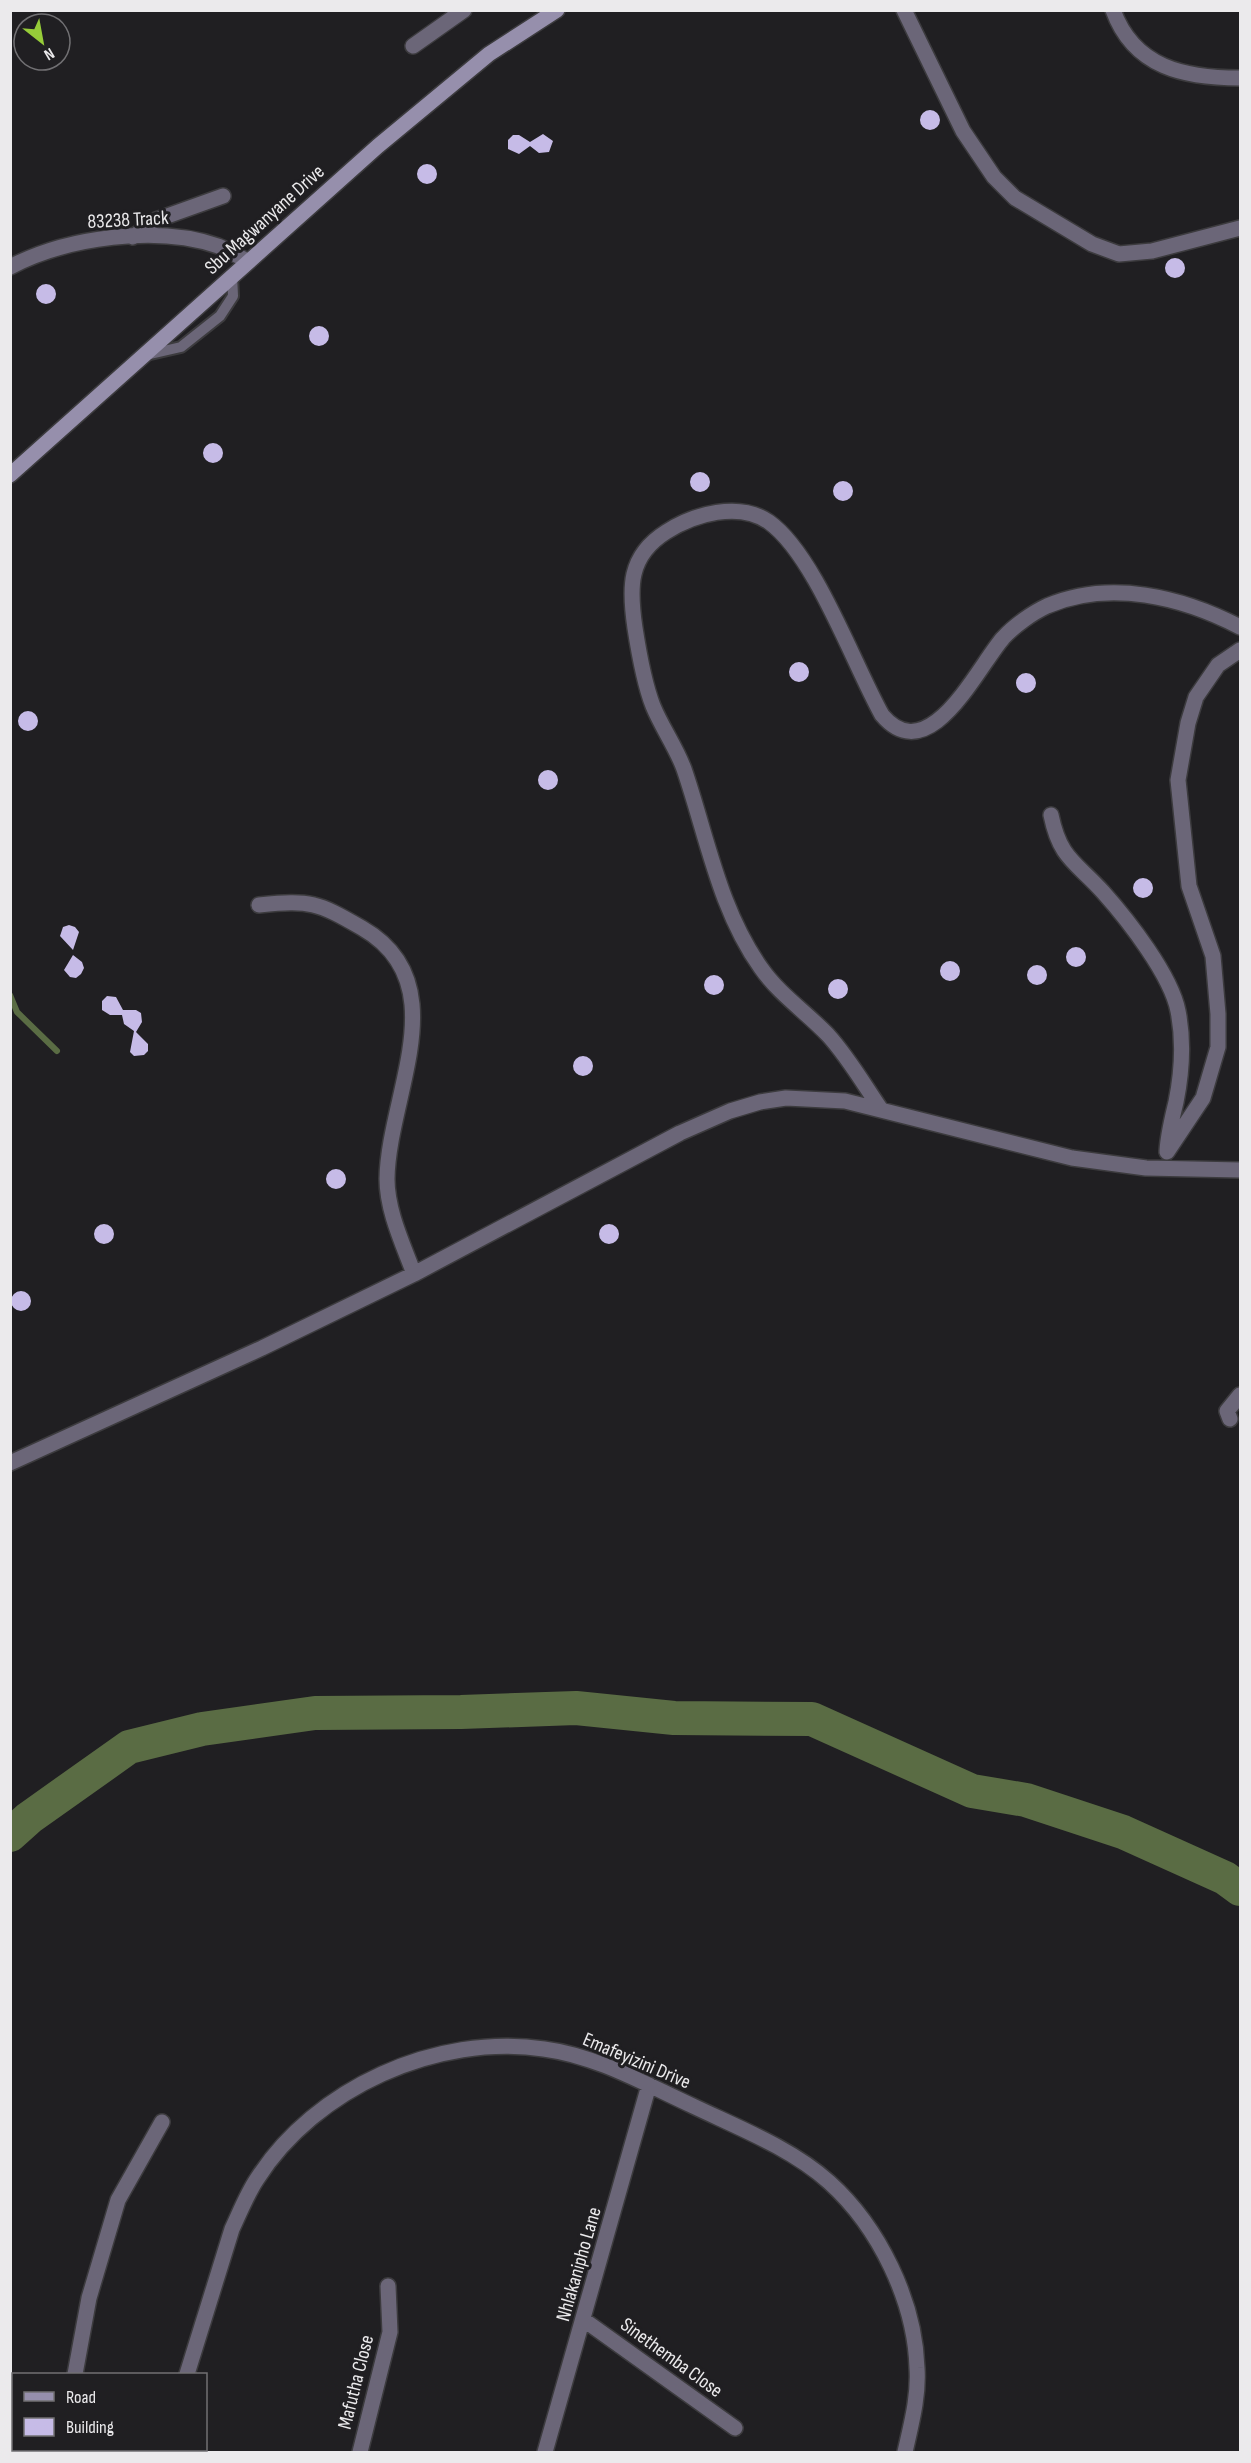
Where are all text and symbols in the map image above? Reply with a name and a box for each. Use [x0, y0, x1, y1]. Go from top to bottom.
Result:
north arrow [12, 12, 72, 72]
text: N [40, 43, 58, 64]
street label: Sbu Magwanyane Drive [200, 160, 329, 280]
street label: 83238 Track [87, 206, 170, 234]
street label: Emafeyizini Drive [579, 2027, 694, 2094]
street label: Nhlakanipho Lane [551, 2204, 607, 2324]
street label: Sinethemba Close [616, 2313, 727, 2403]
street label: Mafutha Close [333, 2333, 379, 2432]
legend [12, 2373, 207, 2451]
text: Road [66, 2387, 96, 2408]
text: Building [66, 2417, 114, 2438]

